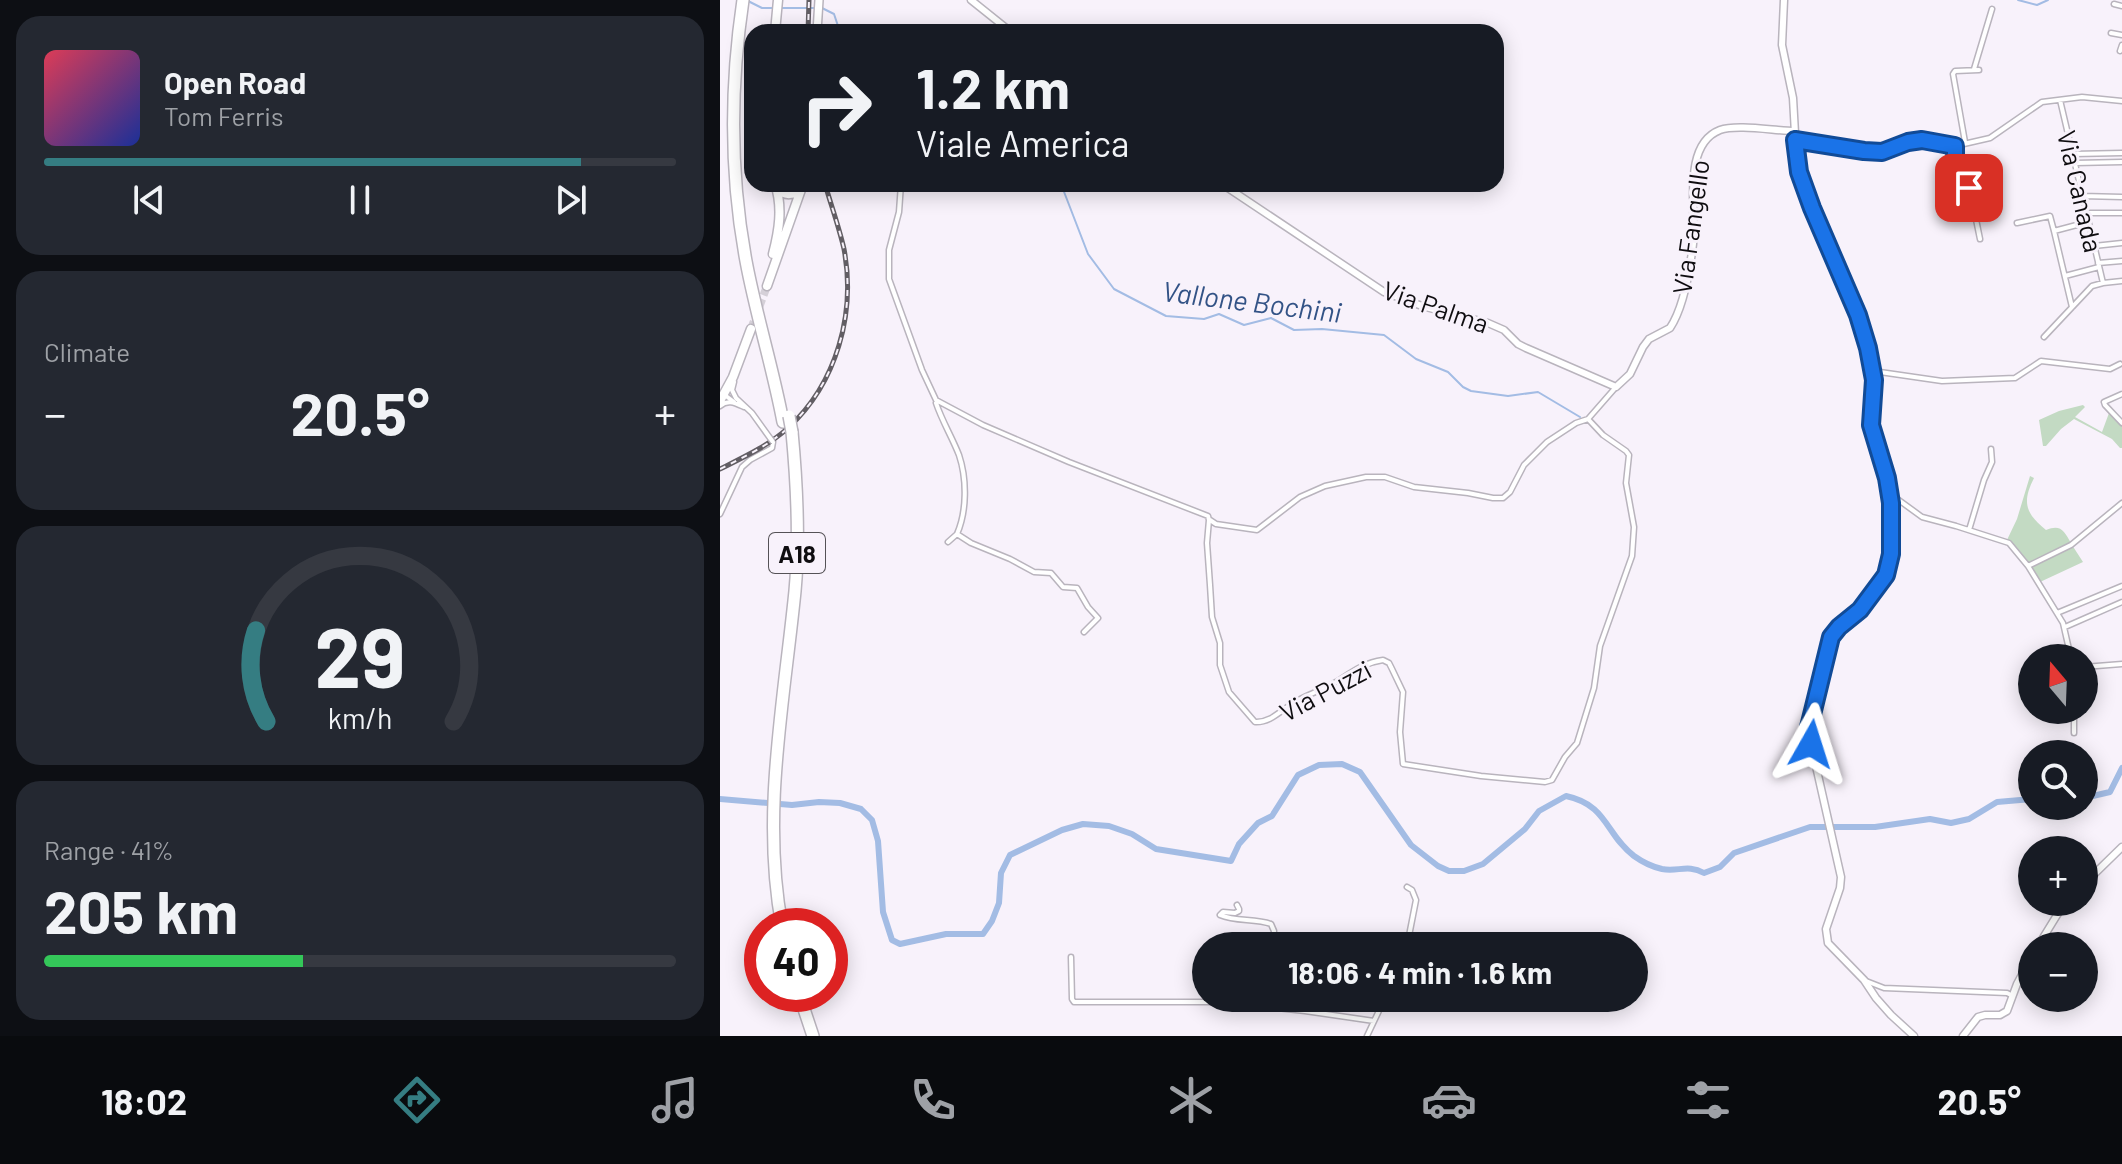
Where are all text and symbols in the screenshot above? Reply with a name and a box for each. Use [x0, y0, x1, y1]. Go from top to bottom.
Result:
text: 1.2 km [916, 53, 1070, 120]
icon: right [784, 56, 888, 160]
text: Open Road [164, 64, 306, 100]
text: Tom Ferris [164, 100, 284, 131]
text: Viale America [916, 121, 1129, 164]
street label: Via Canada [2052, 127, 2110, 255]
pin [1935, 154, 2003, 222]
street label: Via Fangello [1665, 158, 1715, 296]
icon: arrive [1947, 166, 1991, 210]
icon: previous [127, 178, 171, 222]
icon: pause [338, 178, 382, 222]
icon: next [549, 178, 593, 222]
water label: Vallone Bochini [1160, 273, 1344, 329]
street label: Via Palma [1379, 273, 1493, 339]
text: Climate [44, 336, 130, 367]
text: 20.5° [291, 376, 429, 448]
text: − [44, 386, 66, 439]
text: + [654, 386, 676, 439]
road number: A18 [769, 533, 825, 573]
text: 29 [315, 604, 405, 704]
north arrow [2018, 644, 2098, 724]
map controls [2018, 644, 2098, 1012]
street label: Via Puzzi [1274, 653, 1376, 727]
text: km/h [328, 700, 392, 735]
position arrow [1769, 702, 1853, 786]
button: search [2018, 740, 2098, 820]
text: Range · 41% [44, 834, 174, 865]
button: + [2018, 836, 2098, 916]
text: 205 km [44, 874, 238, 946]
speed limit sign: 40 [744, 908, 848, 1012]
button: − [2018, 932, 2098, 1012]
text: 18:06 · 4 min · 1.6 km [1288, 954, 1552, 990]
icon: directions [389, 1072, 445, 1128]
icon: music [647, 1072, 703, 1128]
icon: phone [905, 1072, 961, 1128]
icon: climate [1163, 1072, 1219, 1128]
icon: car [1421, 1072, 1477, 1128]
icon: filters [1680, 1072, 1736, 1128]
text: 18:02 [101, 1079, 187, 1122]
text: 20.5° [1938, 1079, 2021, 1122]

